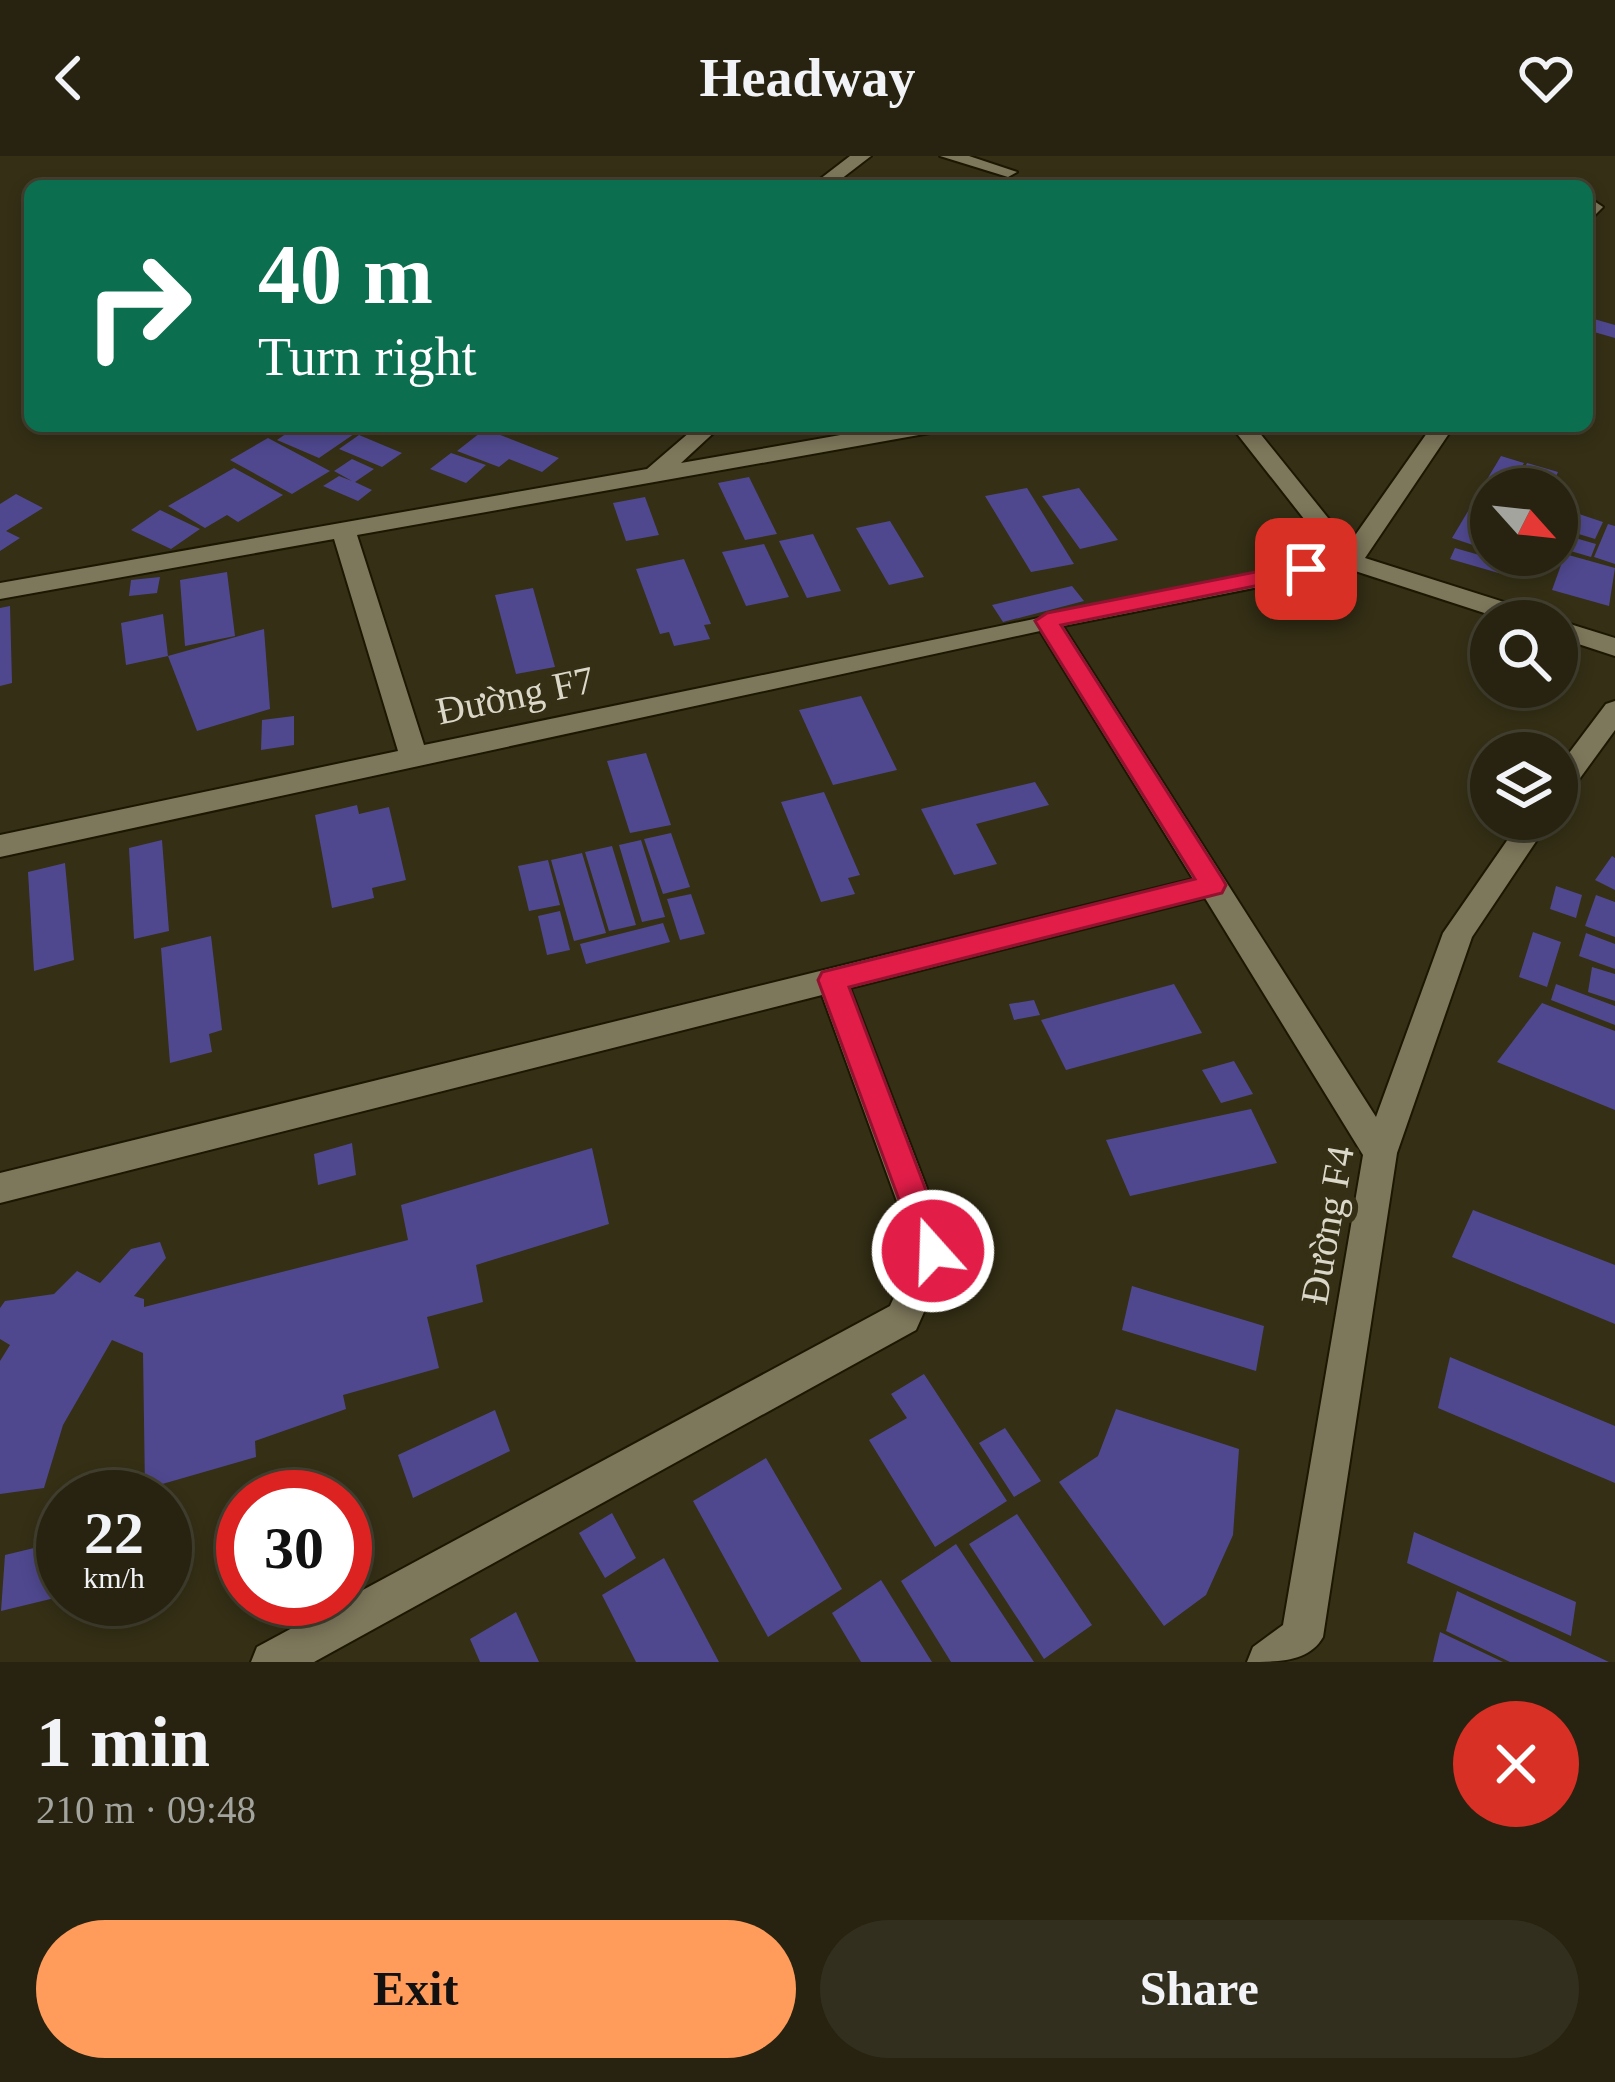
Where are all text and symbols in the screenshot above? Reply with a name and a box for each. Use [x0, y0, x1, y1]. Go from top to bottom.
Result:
icon: back [36, 45, 102, 111]
icon: heart [1513, 45, 1579, 111]
text: Headway [700, 48, 916, 108]
icon: right [60, 228, 216, 384]
text: 40 m [258, 228, 433, 321]
text: Turn right [258, 327, 477, 387]
north arrow [1470, 468, 1578, 576]
map controls [1470, 468, 1578, 840]
pin [1255, 518, 1357, 620]
icon: arrive [1273, 536, 1339, 602]
button: search [1470, 600, 1578, 708]
street label: Đường F7 [432, 657, 598, 734]
button: layers [1470, 732, 1578, 840]
street label: Đường F4 [1292, 1143, 1363, 1308]
position arrow [870, 1188, 996, 1314]
speed limit sign: 30 [216, 1470, 372, 1626]
text: 22 [84, 1500, 144, 1566]
text: km/h [83, 1561, 145, 1594]
button: close [1453, 1701, 1579, 1827]
text: 1 min [36, 1702, 210, 1782]
text: 210 m · 09:48 [36, 1788, 256, 1831]
button: Exit [36, 1920, 796, 2058]
button: Share [820, 1920, 1579, 2058]

